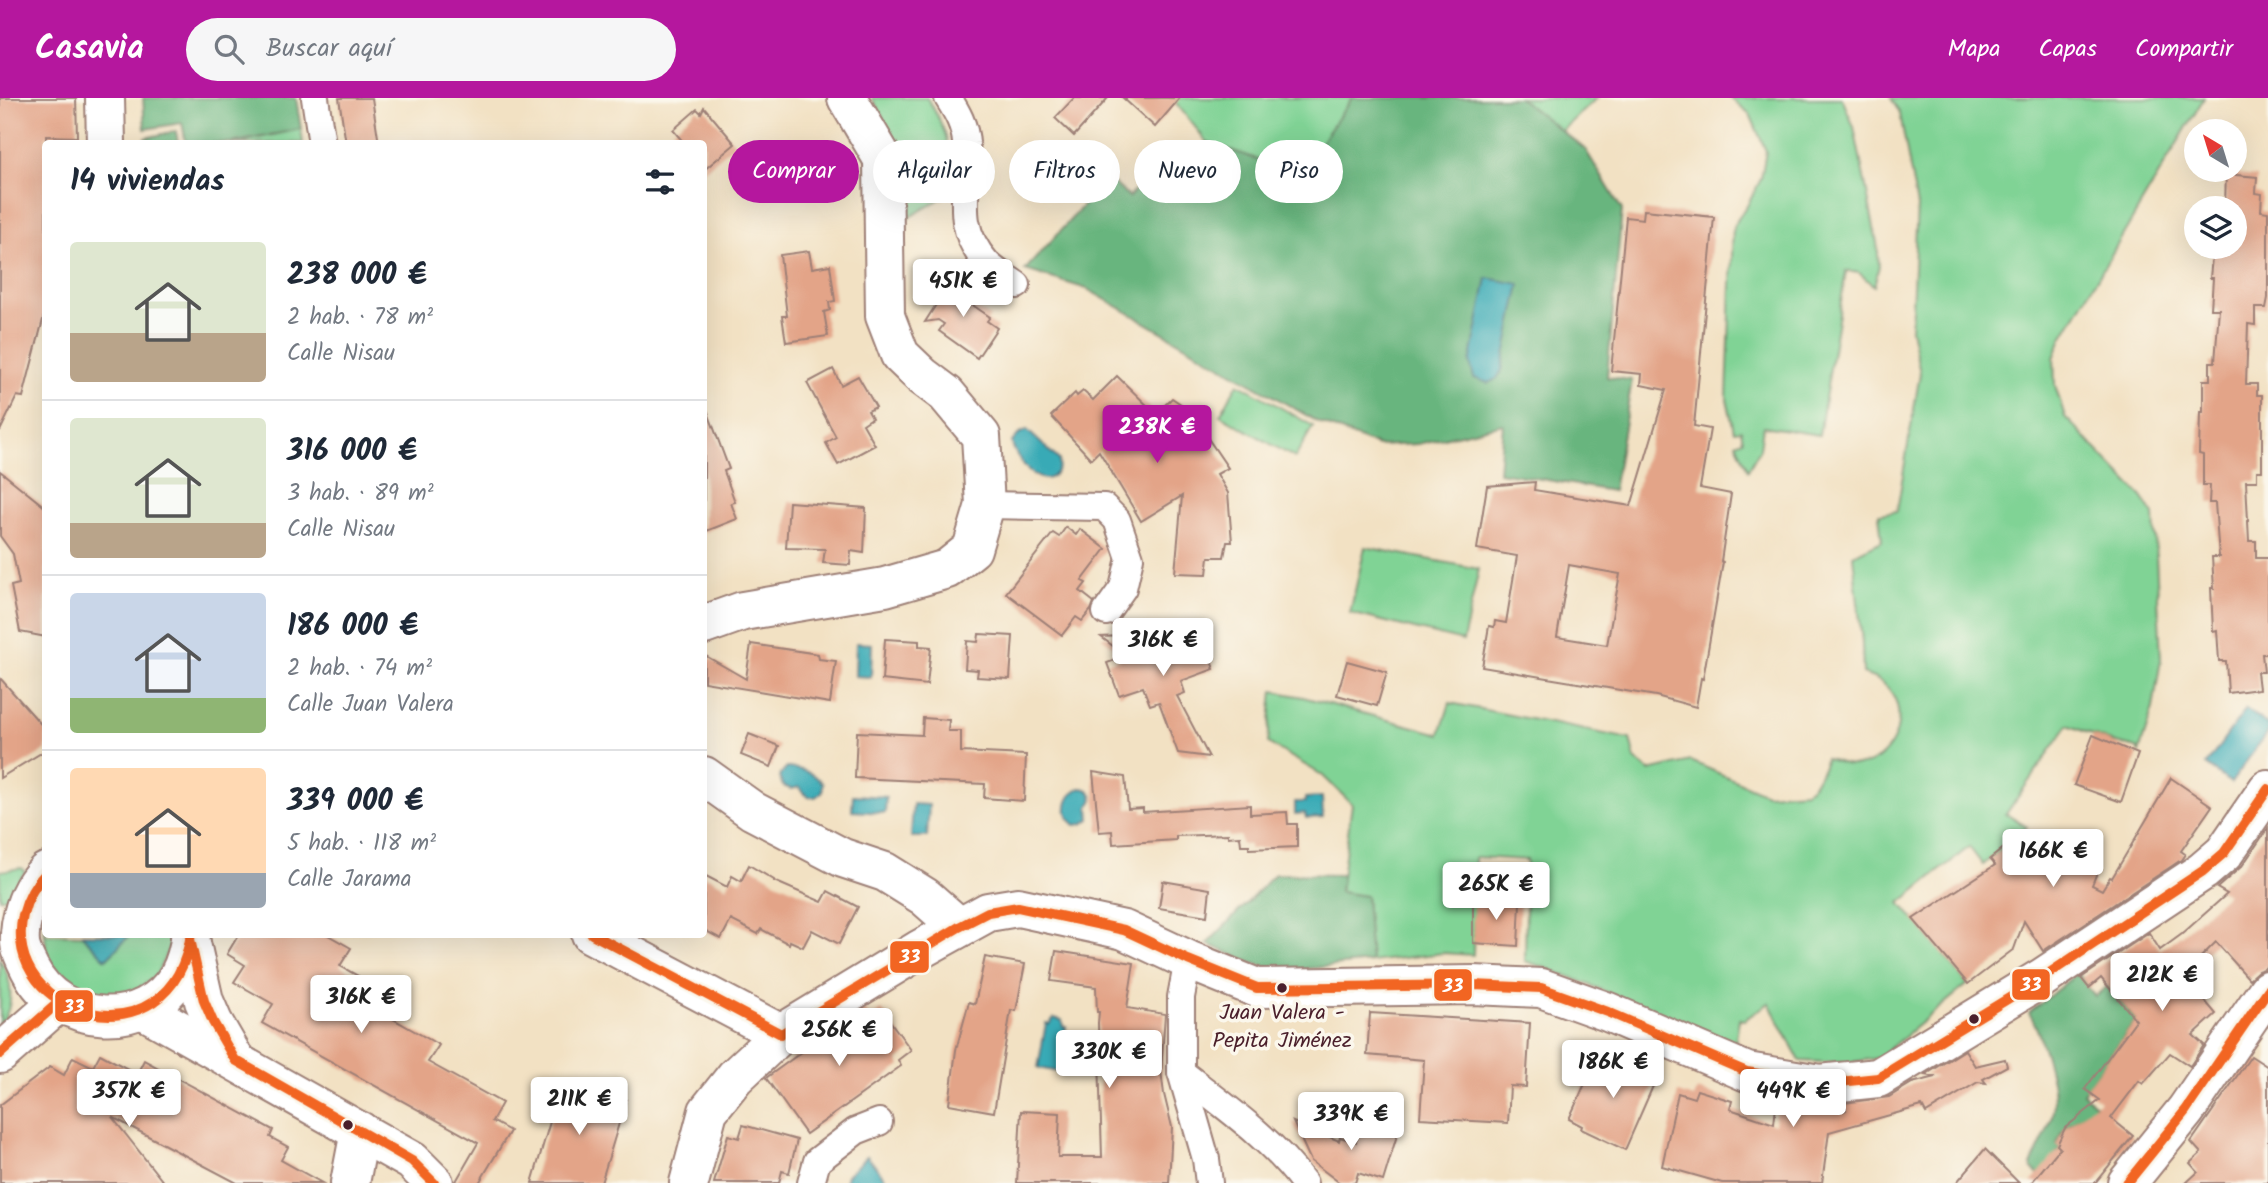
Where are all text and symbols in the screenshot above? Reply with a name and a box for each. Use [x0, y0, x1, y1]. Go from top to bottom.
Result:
search box [186, 18, 676, 81]
text: Casavia [35, 23, 144, 76]
text: Buscar aquí [266, 28, 392, 70]
icon: search [210, 30, 248, 68]
text: Mapa [1948, 30, 2000, 69]
text: Capas [2038, 30, 2097, 69]
text: Compartir [2135, 30, 2233, 69]
north arrow [2184, 119, 2247, 182]
map controls [2184, 119, 2247, 259]
chip: Comprar [728, 140, 859, 203]
chip: Alquilar [873, 140, 995, 203]
chip: Filtros [1009, 140, 1120, 203]
chip: Nuevo [1134, 140, 1241, 203]
chip: Piso [1255, 140, 1343, 203]
text: 14 viviendas [70, 158, 225, 206]
icon: filters [641, 163, 679, 201]
button: layers [2184, 196, 2247, 259]
text: 238 000 € [287, 252, 427, 300]
pin: 451K € [906, 260, 1020, 319]
text: 451K € [929, 264, 997, 300]
icon: home [126, 270, 210, 354]
text: 2 hab. · 78 m² [287, 300, 433, 336]
text: Calle Nisau [287, 336, 395, 372]
pin: 238K € [1100, 406, 1214, 465]
text: 238K € [1119, 410, 1195, 446]
text: 316 000 € [287, 428, 417, 476]
icon: home [126, 446, 210, 530]
text: 3 hab. · 89 m² [287, 476, 434, 512]
text: Calle Nisau [287, 512, 395, 548]
text: 186 000 € [287, 603, 418, 651]
pin: 316K € [1106, 618, 1220, 678]
icon: home [126, 621, 210, 705]
text: 316K € [1128, 623, 1198, 659]
text: 2 hab. · 74 m² [287, 651, 432, 687]
text: Calle Juan Valera [287, 687, 454, 723]
text: 339 000 € [287, 778, 423, 826]
icon: home [126, 796, 210, 880]
text: 5 hab. · 118 m² [287, 826, 436, 862]
pin: 166K € [1996, 830, 2110, 889]
text: 166K € [2018, 834, 2088, 870]
text: Calle Jarama [287, 862, 411, 898]
pin: 265K € [1439, 862, 1553, 922]
text: 265K € [1459, 867, 1533, 903]
line badge: 33 [889, 940, 930, 974]
text: 33 [899, 943, 920, 973]
pin: 212K € [2105, 954, 2219, 1013]
text: 212K € [2126, 958, 2198, 994]
line badge: 33 [1433, 968, 1473, 1002]
line badge: 33 [2011, 968, 2051, 1001]
text: 33 [2020, 971, 2041, 1001]
text: 33 [1442, 972, 1463, 1002]
pin: 316K € [304, 976, 418, 1035]
text: 316K € [326, 980, 396, 1016]
marker: Juan Valera - Pepita Jiménez [1275, 981, 1289, 995]
line badge: 33 [54, 989, 94, 1023]
text: 33 [63, 993, 84, 1023]
place label: Juan Valera - Pepita Jiménez [1212, 996, 1352, 1059]
pin: 256K € [782, 1009, 896, 1068]
unlabelled marker [1967, 1012, 1981, 1026]
text: 256K € [802, 1013, 876, 1049]
pin: 330K € [1052, 1030, 1166, 1090]
text: 330K € [1072, 1035, 1146, 1071]
pin: 186K € [1556, 1040, 1670, 1100]
text: 186K € [1578, 1045, 1648, 1081]
pin: 357K € [72, 1070, 186, 1129]
pin: 449K € [1736, 1070, 1850, 1129]
text: 357K € [93, 1074, 165, 1110]
text: 449K € [1756, 1074, 1830, 1110]
pin: 211K € [522, 1077, 636, 1137]
text: 211K € [547, 1082, 611, 1118]
pin: 339K € [1294, 1093, 1408, 1152]
text: 339K € [1314, 1097, 1388, 1133]
unlabelled marker [341, 1118, 355, 1132]

